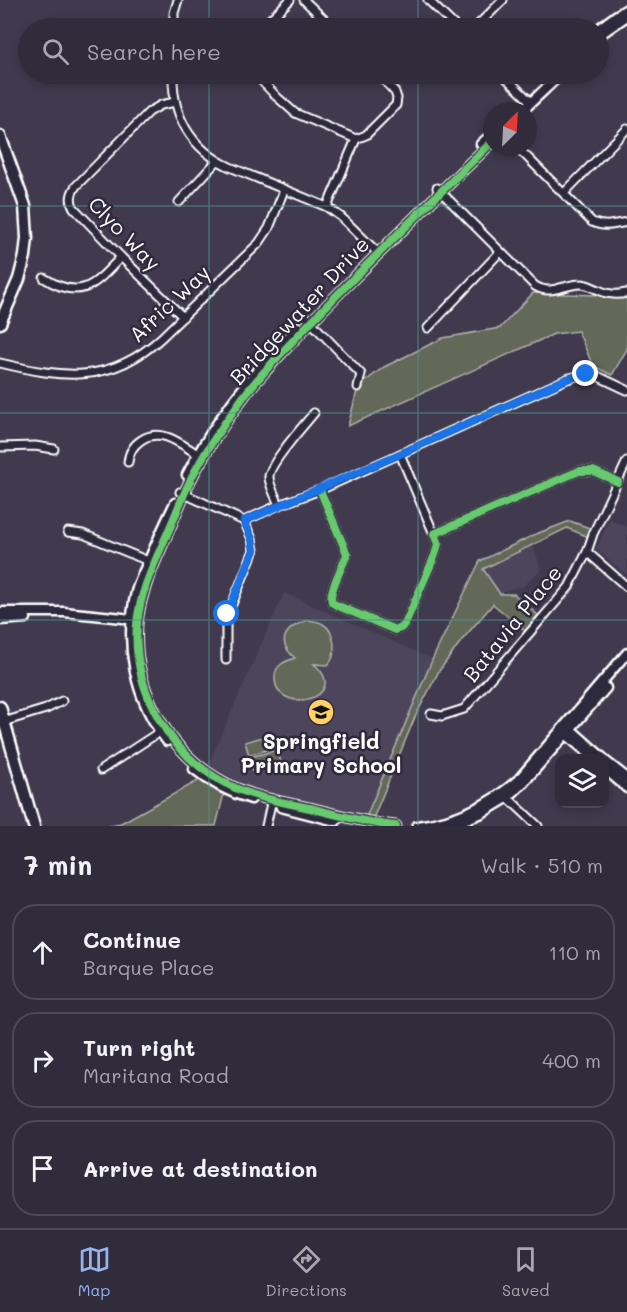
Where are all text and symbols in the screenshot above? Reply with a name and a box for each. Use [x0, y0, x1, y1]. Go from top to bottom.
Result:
search box [18, 18, 609, 84]
icon: search [39, 35, 72, 68]
text: Search here [87, 37, 221, 66]
north arrow [483, 102, 537, 156]
street label: Clyo Way [83, 190, 167, 276]
street label: Bridgewater Drive [223, 230, 375, 390]
street label: Afric Way [123, 259, 215, 347]
route end [572, 360, 598, 386]
street label: Batavia Place [457, 559, 567, 687]
route start [213, 600, 239, 626]
school or university icon: Springfield Primary School [306, 697, 336, 727]
place label: Springfield Primary School [241, 727, 401, 779]
map controls [555, 754, 609, 808]
button: layers [555, 754, 609, 808]
text: 7 min [24, 848, 92, 882]
text: Walk · 510 m [481, 852, 603, 878]
text: Continue [83, 925, 181, 954]
icon: ahead [26, 936, 59, 969]
text: 110 m [548, 939, 601, 965]
text: Barque Place [83, 954, 214, 980]
text: Turn right [83, 1033, 195, 1062]
icon: right [26, 1044, 59, 1077]
text: 400 m [542, 1047, 601, 1073]
text: Maritana Road [83, 1062, 229, 1088]
icon: arrive [26, 1152, 59, 1185]
text: Arrive at destination [83, 1154, 318, 1183]
tab: Map [78, 1243, 111, 1300]
tab: Directions [266, 1243, 347, 1300]
tab: Saved [502, 1243, 549, 1300]

